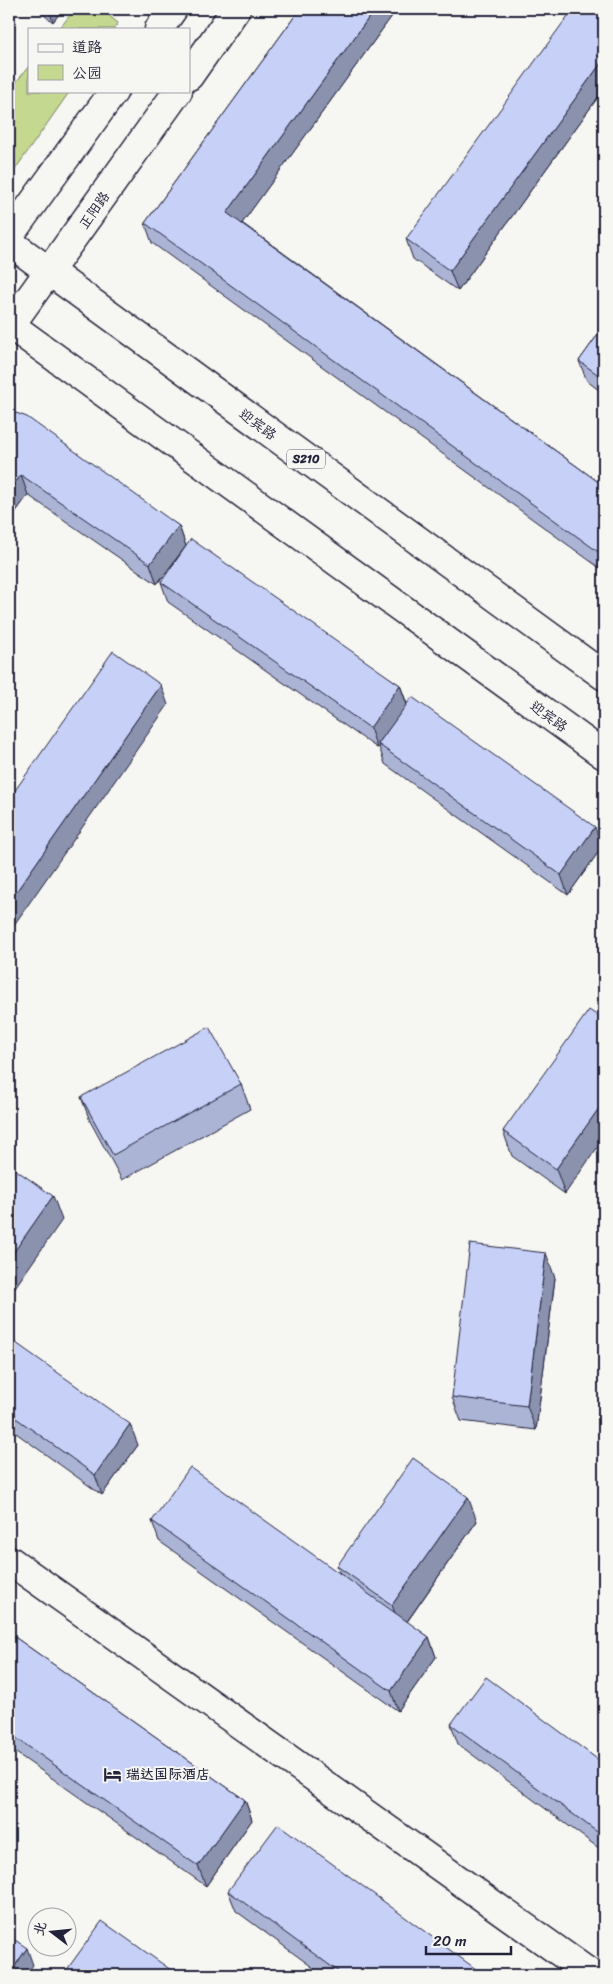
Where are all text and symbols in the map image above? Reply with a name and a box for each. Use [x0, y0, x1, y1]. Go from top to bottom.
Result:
legend [28, 28, 190, 92]
text: 道路 [72, 34, 102, 60]
text: 公园 [72, 60, 102, 86]
street label: 正阳路 [72, 186, 117, 235]
street label: 迎宾路 [233, 402, 282, 447]
road number: S210 [287, 449, 325, 468]
street label: 迎宾路 [524, 694, 573, 739]
place label: 瑞达国际酒店 [126, 1762, 210, 1787]
hotel icon: 瑞达国际酒店 [102, 1764, 122, 1784]
north arrow [28, 1906, 78, 1956]
text: 北 [26, 1918, 54, 1939]
scale bar [426, 1924, 510, 1956]
text: 20 m [433, 1928, 467, 1954]

